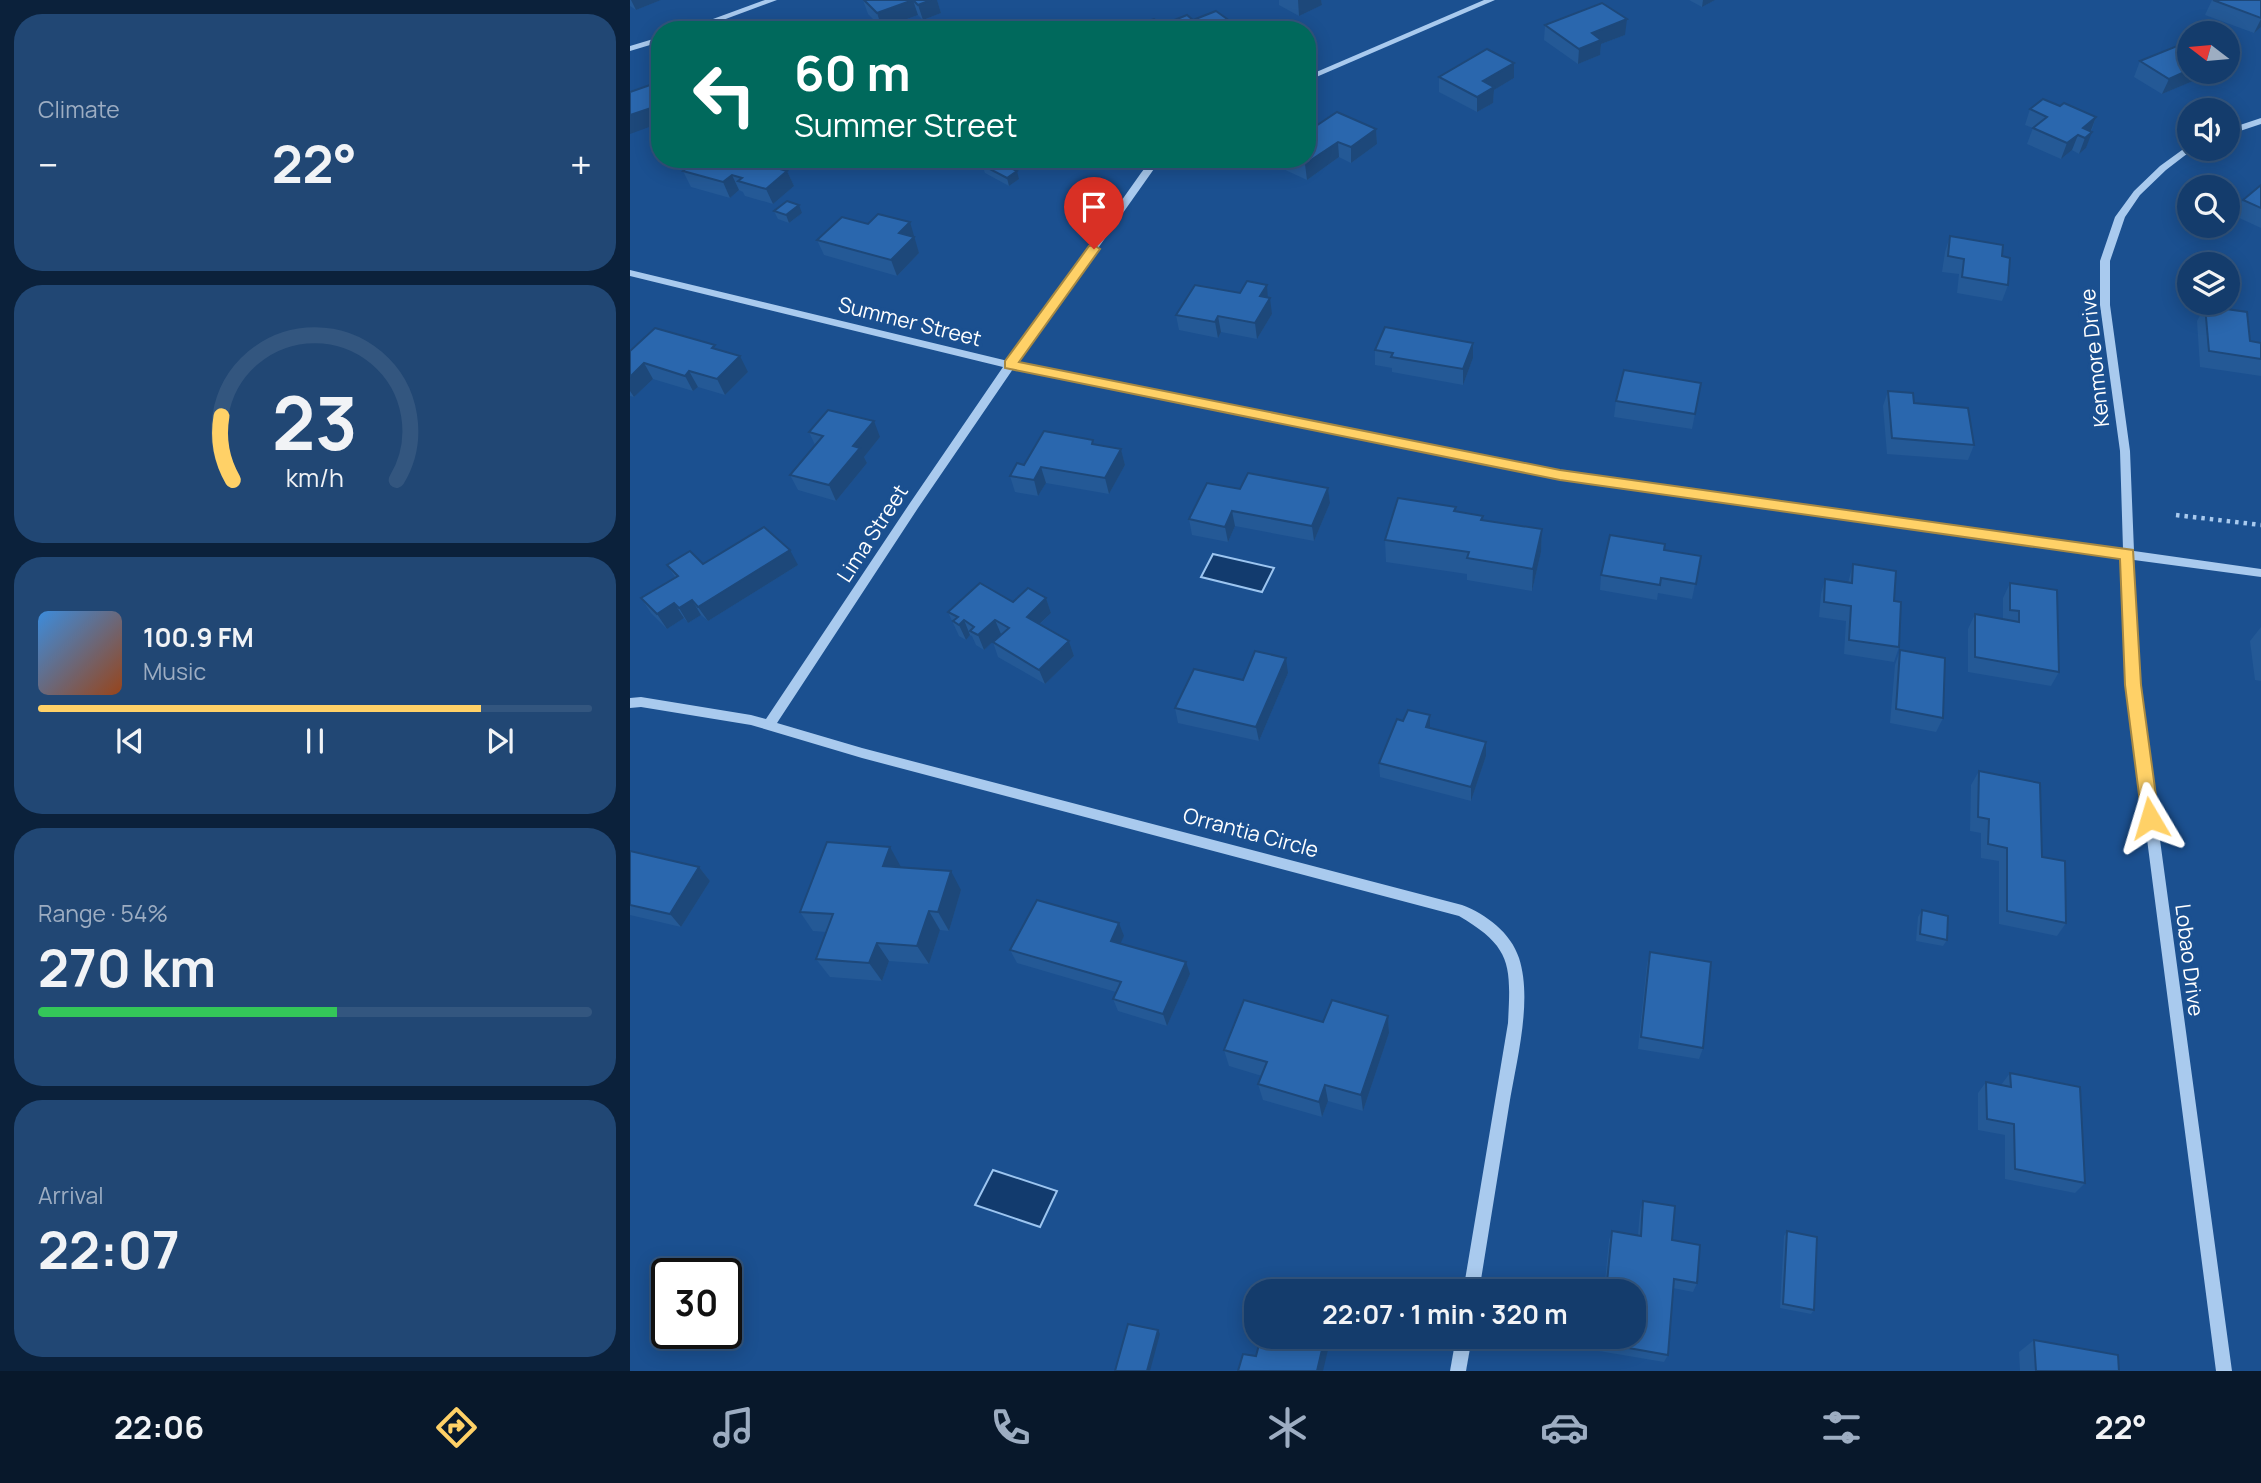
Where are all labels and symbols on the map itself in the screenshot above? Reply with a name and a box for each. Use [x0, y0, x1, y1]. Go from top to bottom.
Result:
north arrow [2177, 21, 2240, 84]
pin [1064, 177, 1124, 249]
street label: Kenmore Drive [2073, 287, 2115, 429]
street label: Summer Street [835, 290, 985, 352]
street label: Lima Street [830, 479, 914, 587]
position arrow [2113, 781, 2187, 855]
street label: Orrantia Circle [1180, 800, 1322, 864]
street label: Lobao Drive [2169, 902, 2211, 1018]
speed limit sign: 30 [651, 1258, 742, 1349]

